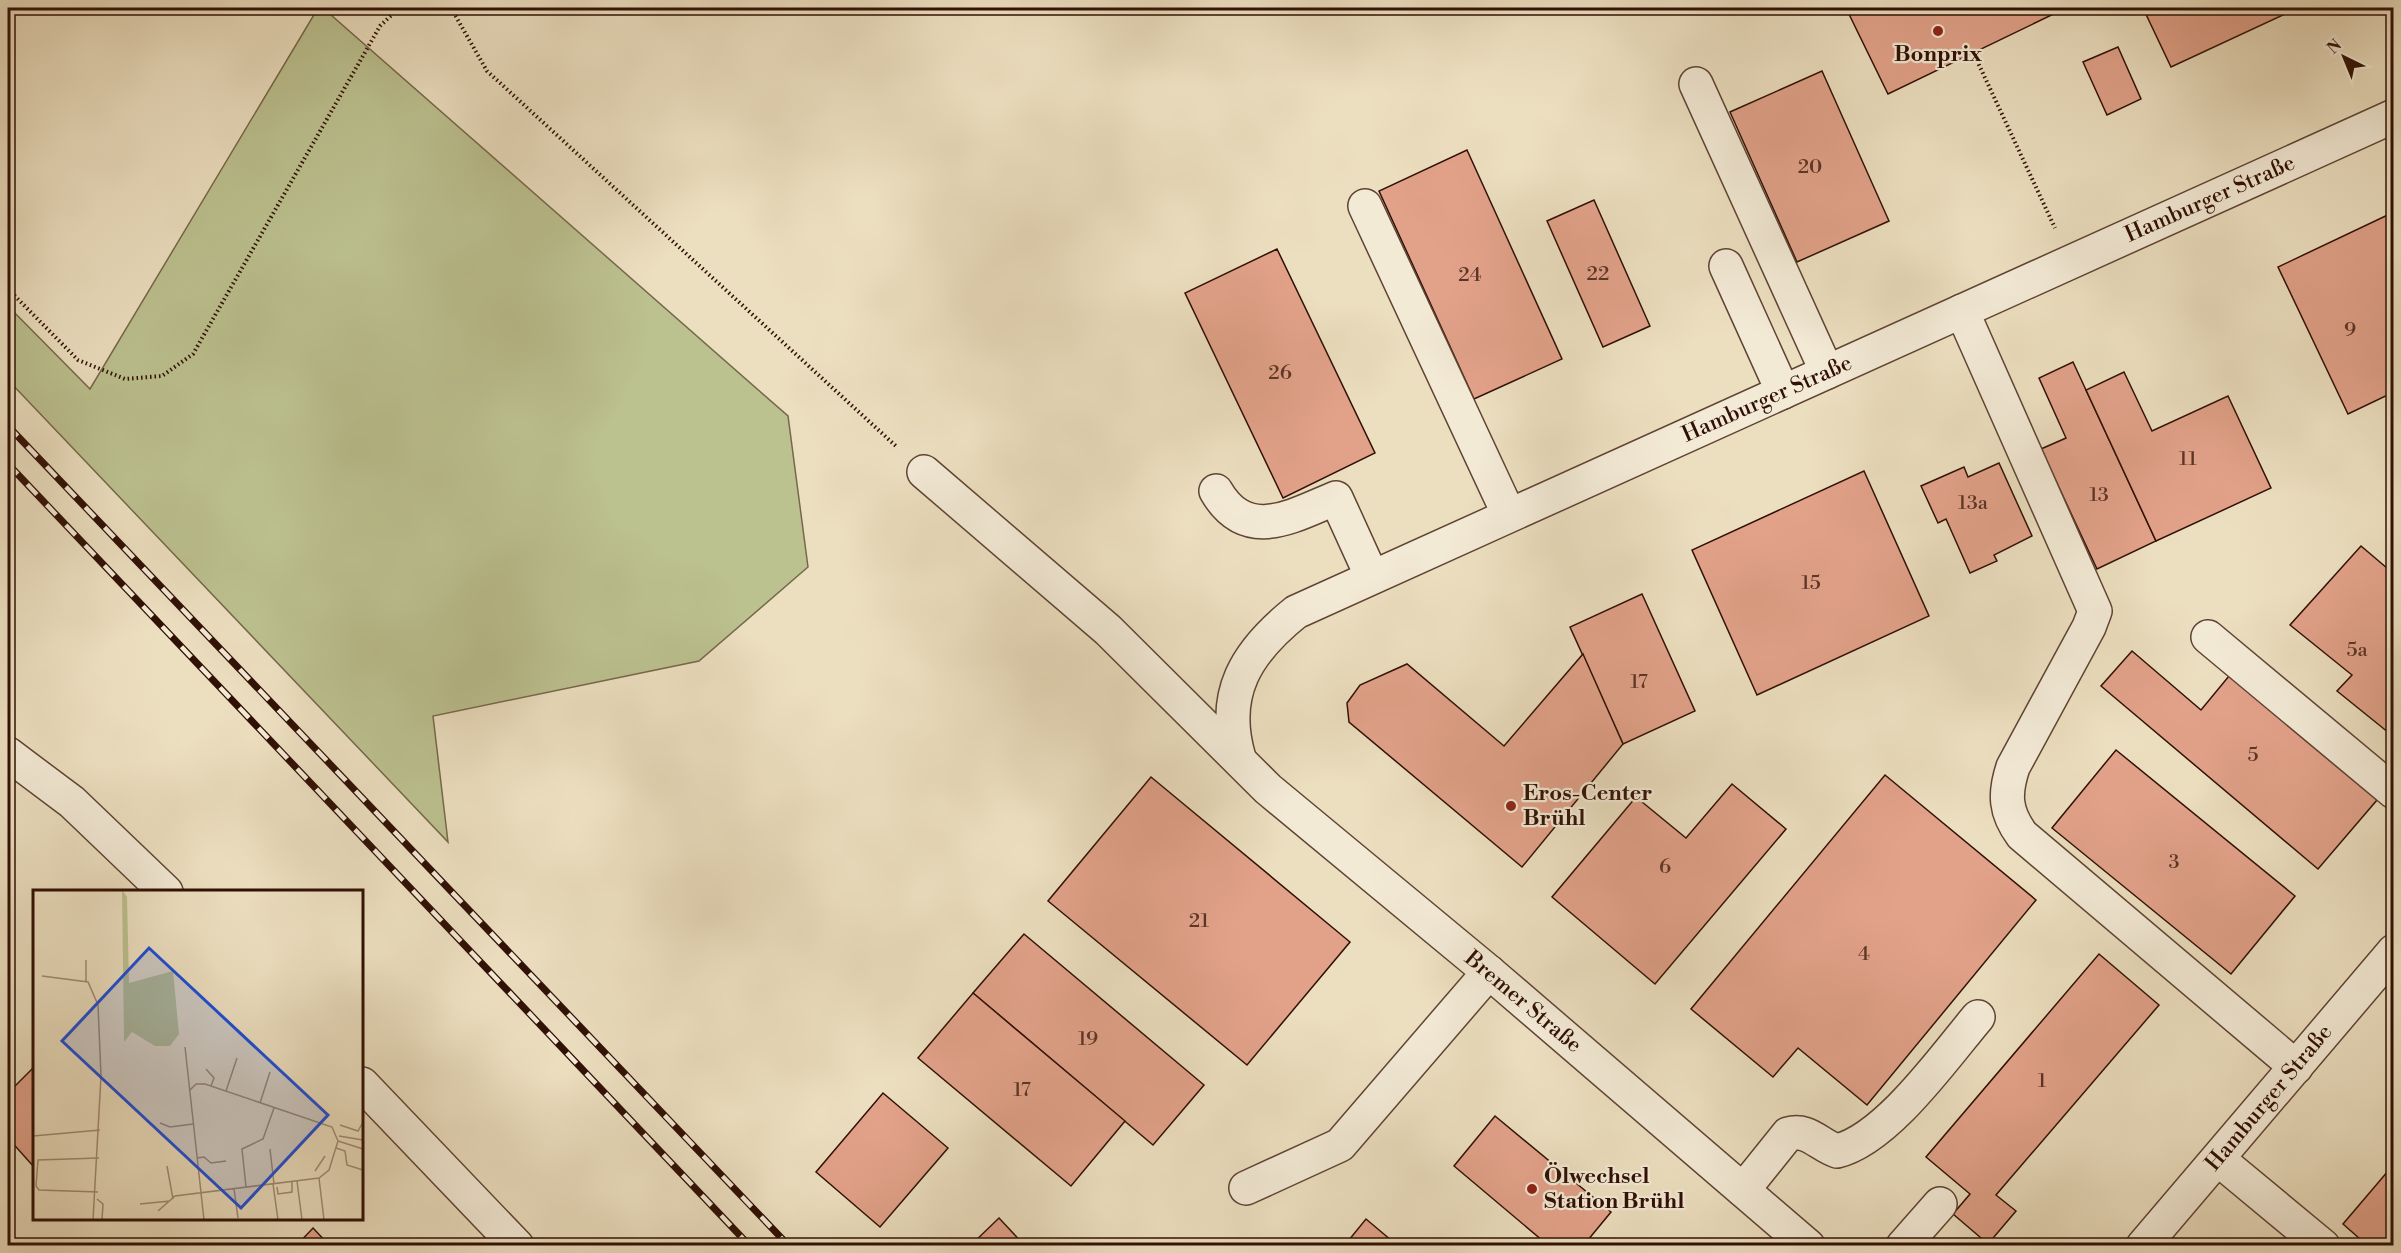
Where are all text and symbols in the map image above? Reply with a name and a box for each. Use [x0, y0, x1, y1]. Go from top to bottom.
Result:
marker: Bonprix [1931, 24, 1945, 38]
north arrow [2314, 27, 2374, 87]
text: N [2323, 35, 2346, 58]
place label: Bonprix [1894, 41, 1982, 68]
street label: Hamburger Straße [2121, 149, 2299, 249]
house number: 20 [1798, 155, 1822, 180]
house number: 22 [1587, 262, 1609, 287]
house number: 24 [1458, 263, 1482, 288]
house number: 9 [2344, 318, 2356, 343]
street label: Hamburger Straße [1678, 349, 1856, 449]
house number: 26 [1268, 361, 1292, 386]
house number: 11 [2179, 447, 2197, 472]
house number: 13 [2089, 483, 2109, 508]
house number: 13a [1958, 491, 1989, 516]
house number: 15 [1801, 571, 1821, 596]
house number: 5a [2346, 638, 2368, 663]
house number: 17 [1630, 670, 1648, 695]
house number: 5 [2247, 743, 2259, 768]
place label: Eros-Center Brühl [1523, 780, 1653, 832]
marker: Eros-Center Brühl [1504, 799, 1518, 813]
house number: 3 [2168, 850, 2180, 875]
house number: 6 [1659, 855, 1671, 880]
inset map [33, 890, 363, 1220]
house number: 21 [1189, 909, 1210, 934]
house number: 4 [1858, 942, 1870, 967]
street label: Bremer Straße [1458, 944, 1587, 1059]
street label: Hamburger Straße [2200, 1019, 2338, 1177]
house number: 19 [1078, 1027, 1098, 1052]
house number: 1 [2038, 1069, 2047, 1094]
house number: 17 [1013, 1078, 1031, 1103]
place label: Ölwechsel Station Brühl [1544, 1161, 1684, 1215]
marker: Ölwechsel Station Brühl [1525, 1182, 1539, 1196]

